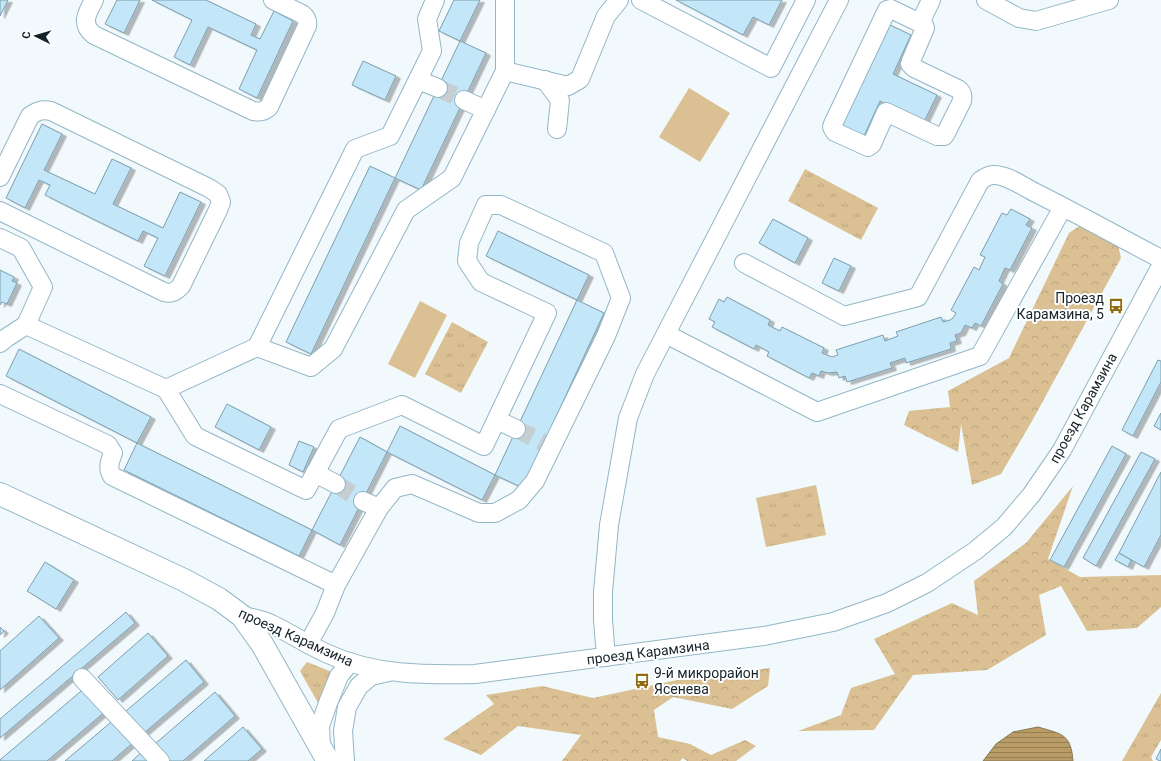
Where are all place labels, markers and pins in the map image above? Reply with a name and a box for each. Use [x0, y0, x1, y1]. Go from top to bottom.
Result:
place label: Проезд Карамзина, 5 [1017, 290, 1105, 322]
bus stop icon: Проезд Карамзина, 5 [1107, 297, 1125, 315]
place label: 9-й микрорайон Ясенева [654, 665, 759, 697]
bus stop icon: 9-й микрорайон Ясенева [633, 672, 651, 690]

